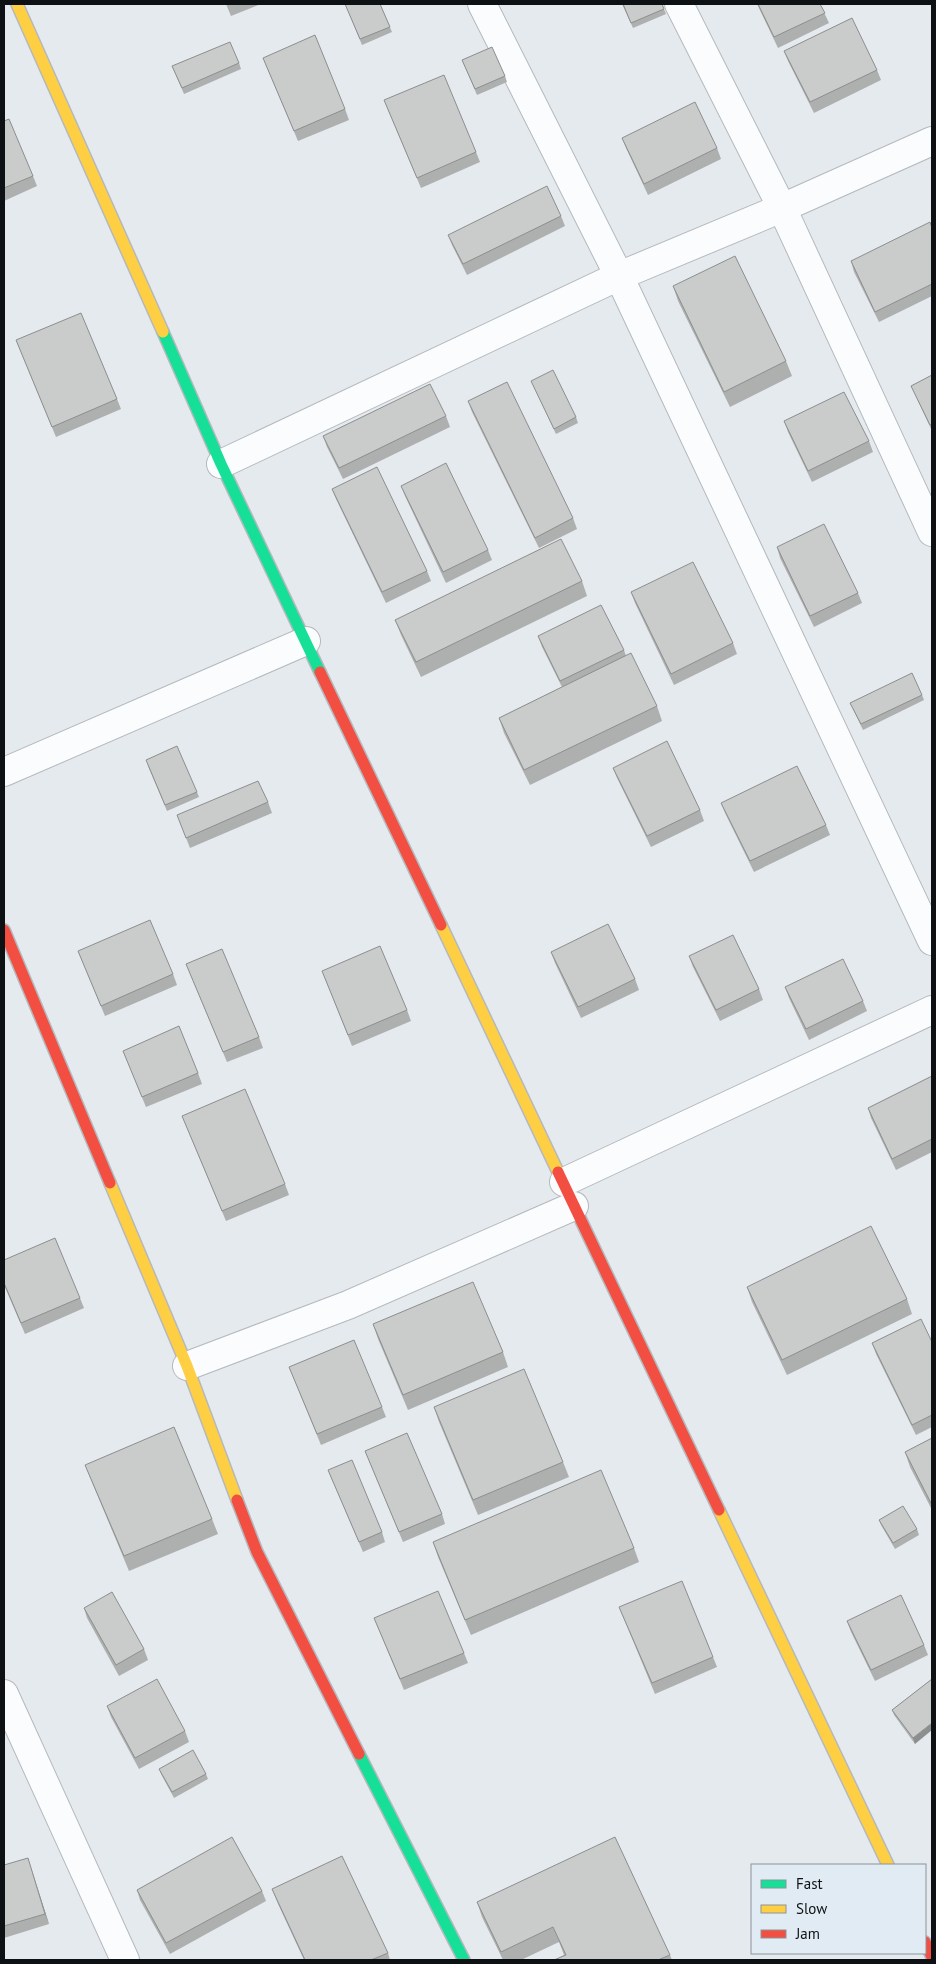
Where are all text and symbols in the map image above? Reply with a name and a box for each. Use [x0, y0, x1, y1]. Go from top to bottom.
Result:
legend [751, 1864, 926, 1954]
text: Fast [796, 1874, 823, 1893]
text: Slow [796, 1899, 827, 1918]
text: Jam [795, 1924, 820, 1943]

